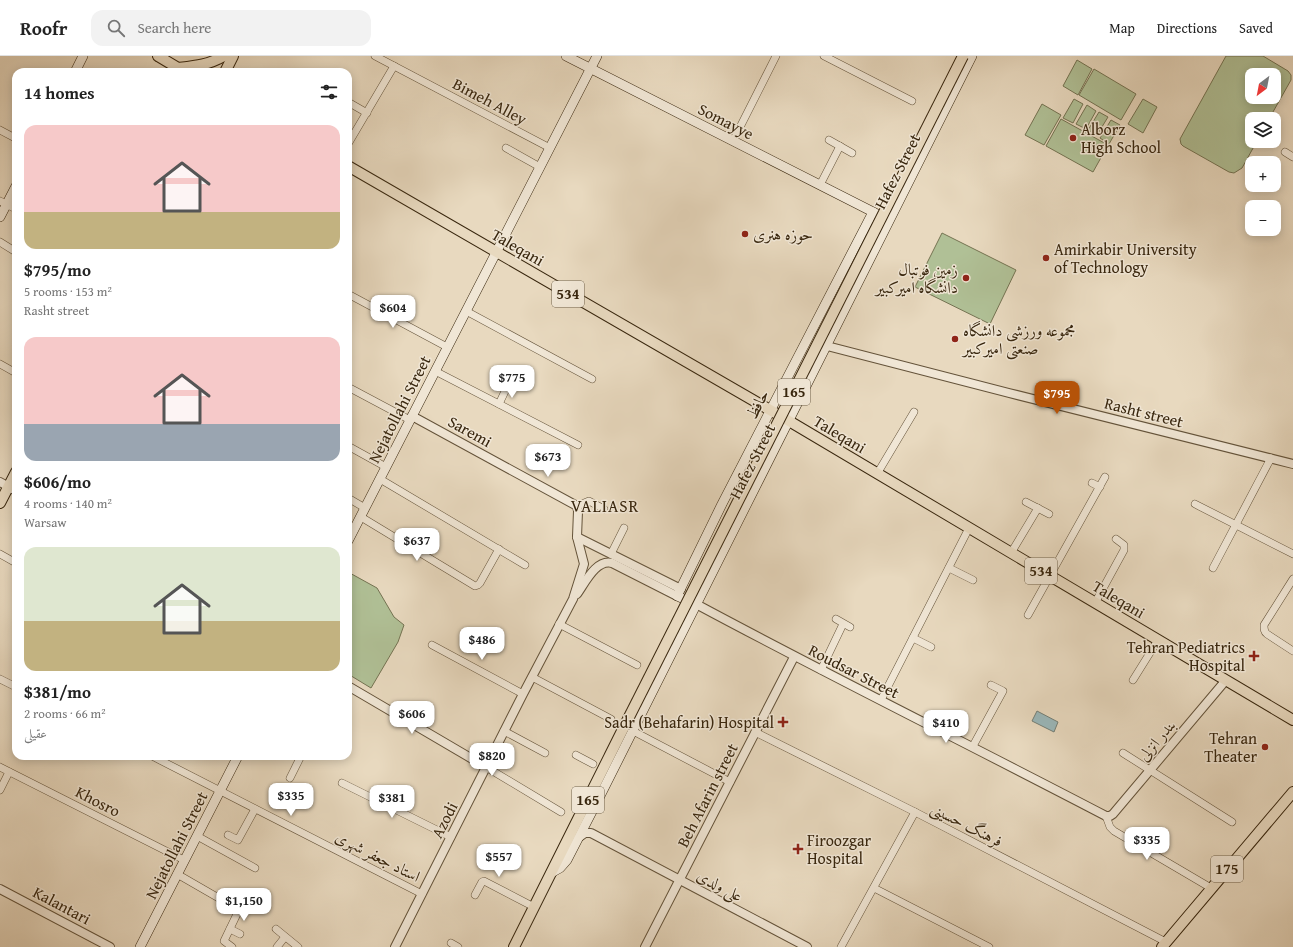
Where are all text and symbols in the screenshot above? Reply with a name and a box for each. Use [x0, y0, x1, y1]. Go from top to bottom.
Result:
search box [91, 10, 371, 46]
text: Roofr [20, 14, 67, 42]
icon: search [105, 17, 127, 39]
text: Search here [137, 17, 211, 38]
text: Map [1109, 18, 1135, 38]
text: Directions [1157, 18, 1217, 38]
text: Saved [1239, 18, 1273, 38]
north arrow [1245, 68, 1281, 104]
map controls [1245, 68, 1281, 236]
street label: Bimeh Alley [449, 71, 531, 131]
text: 14 homes [24, 80, 95, 105]
icon: filters [318, 81, 340, 103]
street label: Somayye [694, 97, 758, 145]
button: layers [1245, 112, 1281, 148]
place label: Alborz High School [1081, 117, 1162, 159]
street label: Hafez Street [868, 129, 926, 213]
marker: Alborz High School [1068, 133, 1078, 143]
icon: home [146, 151, 218, 223]
button: + [1245, 156, 1281, 192]
button: − [1245, 200, 1281, 236]
street label: Taleqani [487, 222, 549, 272]
place label: حوزه هنری [753, 222, 813, 246]
marker: حوزه هنری [740, 229, 750, 239]
place label: Amirkabir University of Technology [1054, 237, 1197, 279]
marker: Amirkabir University of Technology [1041, 253, 1051, 263]
text: $795/mo [24, 257, 91, 282]
place label: زمین فوتبال دانشگاه امیرکبیر [874, 257, 958, 299]
marker: زمین فوتبال دانشگاه امیرکبیر [961, 273, 971, 283]
road number: 534 [552, 281, 584, 307]
text: 5 rooms · 153 m² [24, 282, 112, 301]
pin: $604 [369, 295, 417, 329]
text: $604 [380, 298, 406, 317]
text: Rasht street [24, 301, 89, 320]
place label: مجموعه ورزشی دانشگاه صنعتی امیرکبیر [961, 318, 1075, 360]
marker: مجموعه ورزشی دانشگاه صنعتی امیرکبیر [950, 334, 960, 344]
street label: Nejatollahi Street [362, 351, 437, 467]
icon: home [146, 363, 218, 435]
pin: $775 [488, 365, 536, 399]
text: $775 [499, 368, 525, 387]
road number: 165 [778, 379, 810, 405]
pin: $795 [1033, 381, 1081, 415]
text: $795 [1044, 384, 1070, 403]
street label: حافظ [739, 385, 775, 423]
street label: Rasht street [1102, 391, 1186, 433]
street label: Saremi [444, 409, 497, 453]
street label: Taleqani [809, 409, 871, 459]
street label: Hafez Street [723, 419, 781, 503]
pin: $673 [524, 444, 572, 478]
text: $673 [535, 447, 561, 466]
text: $606/mo [24, 469, 91, 494]
district label: VALIASR [571, 493, 639, 518]
text: 4 rooms · 140 m² [24, 494, 112, 513]
text: Warsaw [24, 513, 66, 532]
pin: $637 [393, 528, 441, 562]
text: $637 [404, 531, 430, 550]
road number: 534 [1025, 558, 1057, 584]
icon: home [146, 573, 218, 645]
street label: Taleqani [1088, 574, 1150, 624]
pin: $486 [458, 627, 506, 661]
text: $486 [469, 630, 495, 649]
place label: Tehran Pediatrics Hospital [1127, 635, 1246, 677]
street label: Roudsar Street [804, 638, 904, 704]
marker: Tehran Pediatrics Hospital [1248, 650, 1260, 662]
text: $381/mo [24, 679, 91, 704]
pin: $606 [388, 701, 436, 735]
text: 2 rooms · 66 m² [24, 704, 106, 723]
text: $606 [399, 704, 425, 723]
place label: Sadr (Behafarin) Hospital [604, 710, 775, 734]
pin: $410 [922, 710, 970, 744]
text: $410 [933, 713, 959, 732]
street label: بندر انزلی [1131, 714, 1181, 766]
marker: Sadr (Behafarin) Hospital [777, 716, 789, 728]
text: عقیلی [24, 724, 47, 743]
place label: Tehran Theater [1204, 726, 1257, 768]
street label: Beh Afarin street [670, 738, 744, 851]
marker: Tehran Theater [1260, 742, 1270, 752]
pin: $820 [468, 743, 516, 777]
text: $820 [479, 746, 505, 765]
street label: Khosro [71, 780, 125, 822]
pin: $335 [267, 783, 315, 817]
pin: $381 [368, 785, 416, 819]
text: $335 [278, 786, 304, 805]
street label: Nejatollahi Street [139, 787, 214, 903]
road number: 165 [572, 787, 604, 813]
text: $381 [379, 788, 405, 807]
street label: فرهنگ حسینی [927, 796, 1007, 852]
street label: Azodi [425, 797, 464, 842]
street label: استاد جعفر شهری [331, 824, 425, 888]
pin: $335 [1123, 827, 1171, 861]
place label: Firoozgar Hospital [807, 828, 872, 870]
text: $335 [1134, 830, 1160, 849]
marker: Firoozgar Hospital [792, 843, 804, 855]
pin: $557 [475, 844, 523, 878]
text: $557 [486, 847, 512, 866]
road number: 175 [1211, 856, 1243, 882]
street label: علی ولدی [693, 863, 747, 907]
street label: Kalantari [29, 880, 96, 930]
pin: $1,150 [211, 888, 277, 922]
text: $1,150 [225, 891, 263, 910]

